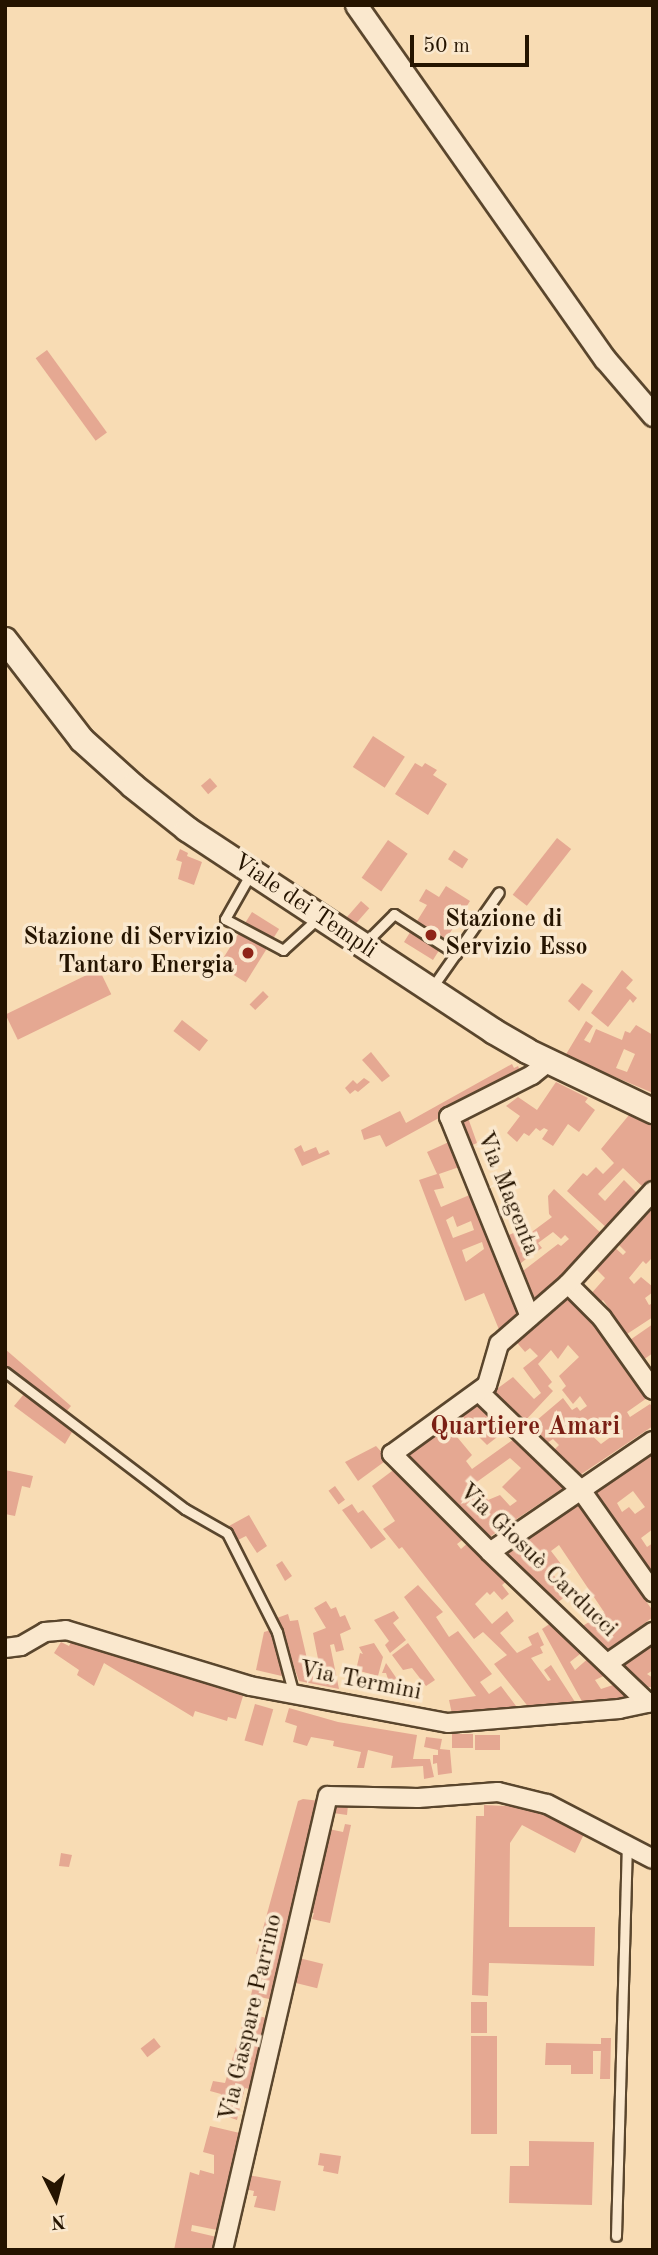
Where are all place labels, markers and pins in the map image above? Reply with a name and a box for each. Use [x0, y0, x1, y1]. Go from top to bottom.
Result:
place label: Stazione di Servizio Esso [445, 907, 588, 963]
place label: Stazione di Servizio Tantaro Energia [23, 925, 234, 981]
marker: Stazione di Servizio Esso [423, 927, 439, 943]
marker: Stazione di Servizio Tantaro Energia [240, 945, 256, 961]

